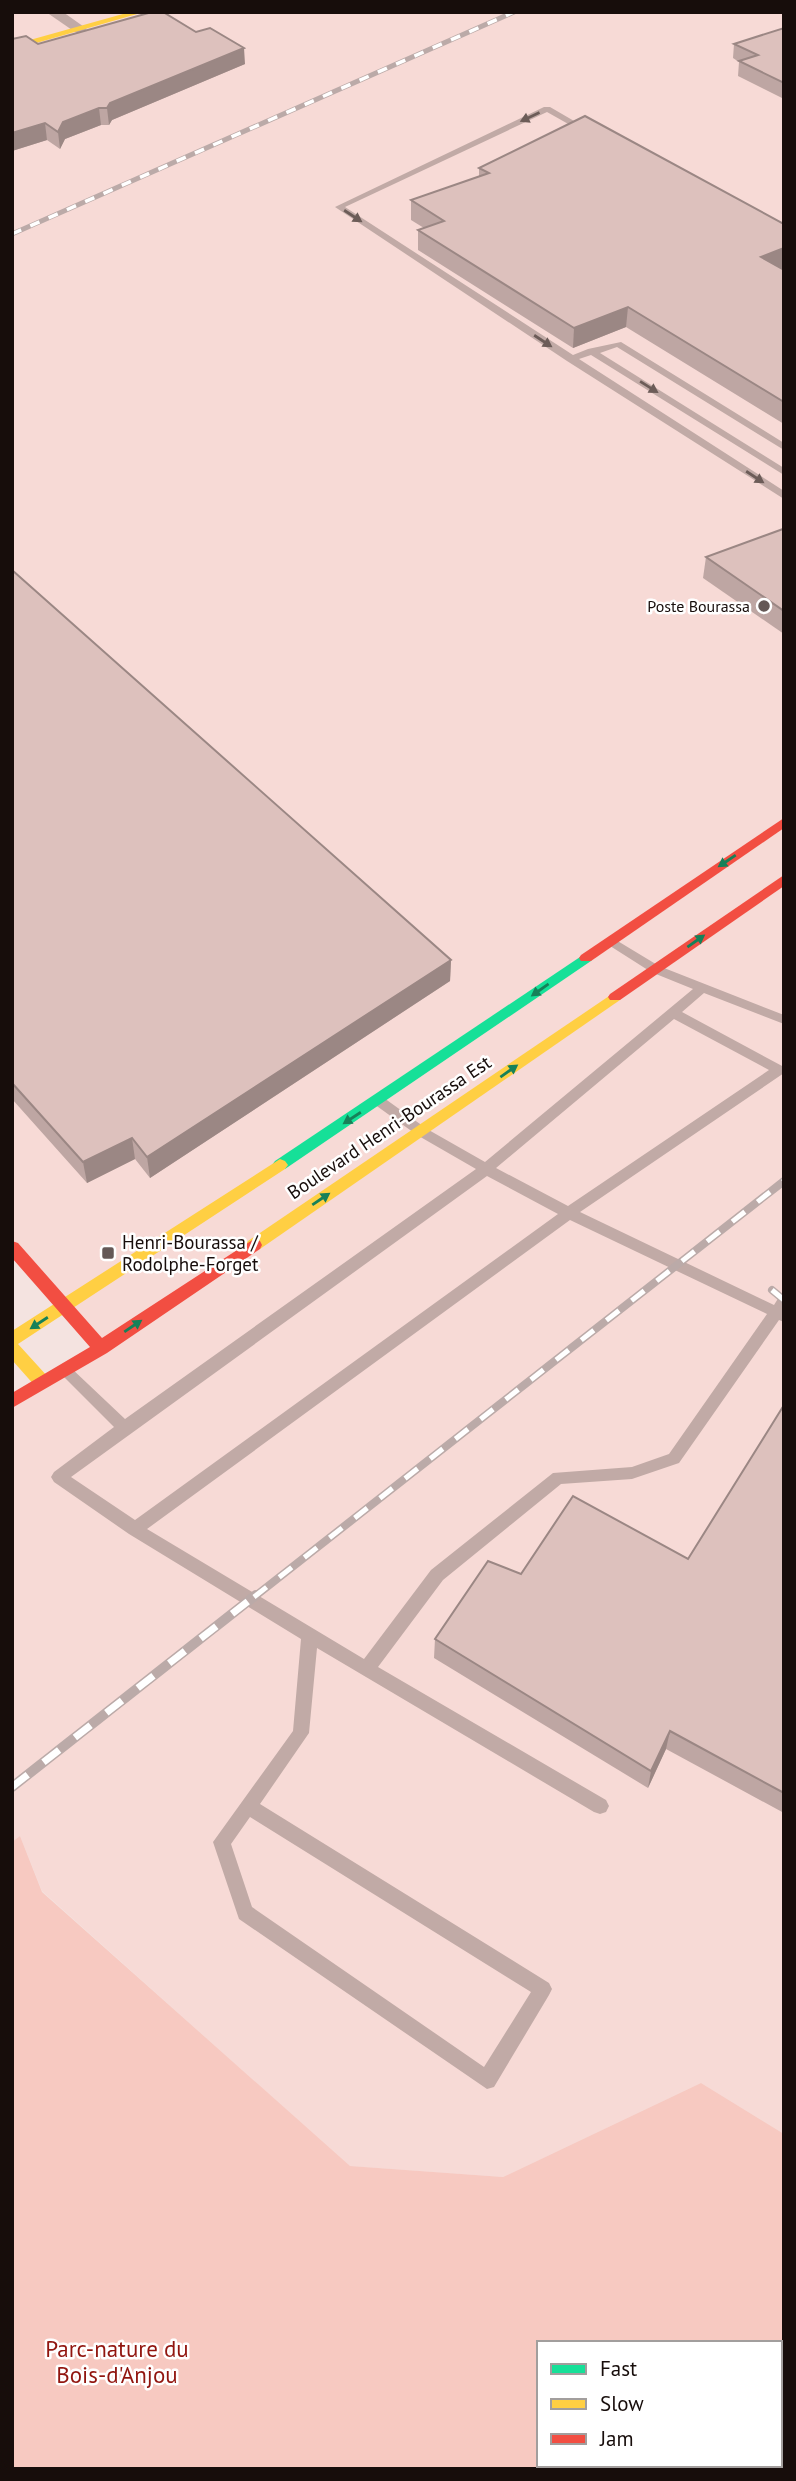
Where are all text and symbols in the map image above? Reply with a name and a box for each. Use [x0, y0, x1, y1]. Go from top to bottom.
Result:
one-way arrow [520, 111, 540, 123]
one-way arrow [343, 210, 363, 223]
one-way arrow [534, 334, 552, 348]
one-way arrow [640, 381, 659, 394]
one-way arrow [745, 471, 765, 484]
place label: Poste Bourassa [647, 596, 750, 616]
marker: Poste Bourassa [756, 598, 772, 614]
one-way arrow [718, 854, 737, 867]
one-way arrow [687, 934, 705, 948]
one-way arrow [530, 983, 550, 996]
street label: Boulevard Henri-Bourassa Est [283, 1050, 496, 1204]
one-way arrow [500, 1064, 518, 1078]
one-way arrow [343, 1111, 361, 1125]
one-way arrow [312, 1193, 331, 1206]
place label: Henri-Bourassa / Rodolphe-Forget [122, 1230, 259, 1276]
marker: Henri-Bourassa / Rodolphe-Forget [100, 1245, 116, 1261]
one-way arrow [30, 1316, 48, 1330]
one-way arrow [123, 1320, 142, 1333]
park label: Parc-nature du Bois-d'Anjou [45, 2334, 189, 2389]
legend [537, 2341, 782, 2467]
text: Fast [600, 2355, 637, 2382]
text: Slow [600, 2390, 644, 2417]
text: Jam [599, 2425, 634, 2452]

